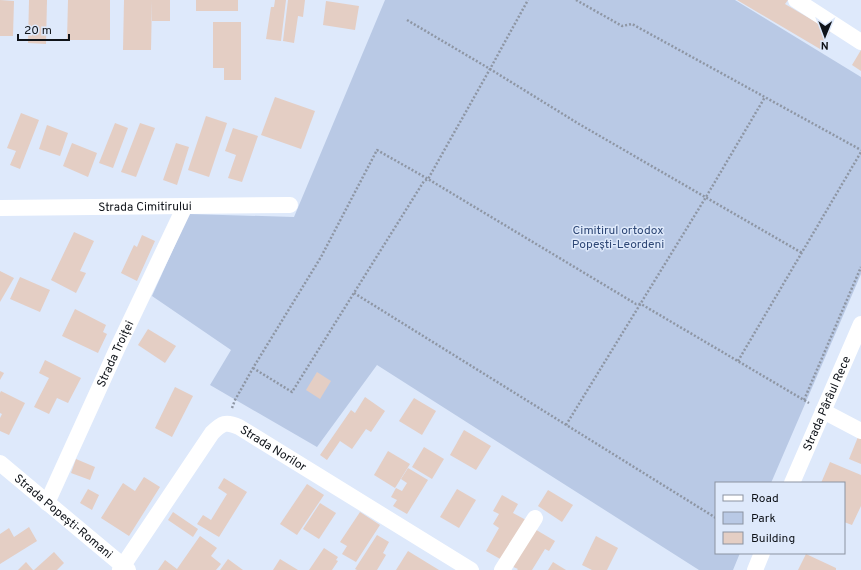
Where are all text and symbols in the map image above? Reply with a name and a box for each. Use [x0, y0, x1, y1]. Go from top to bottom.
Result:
scale bar [18, 16, 69, 42]
north arrow [805, 16, 845, 56]
text: 20 m [24, 23, 52, 39]
text: N [821, 38, 829, 52]
street label: Strada Cimitirului [98, 199, 192, 216]
park label: Cimitirul ortodox Popești-Leordeni [572, 223, 664, 253]
street label: Strada Troiței [94, 318, 138, 390]
street label: Strada Pârâul Rece [800, 354, 855, 454]
street label: Strada Norilor [237, 422, 309, 476]
street label: Strada Popești-Romani [10, 471, 116, 563]
legend [715, 482, 845, 554]
text: Road [751, 491, 779, 507]
text: Park [751, 511, 776, 527]
text: Building [751, 531, 795, 547]

